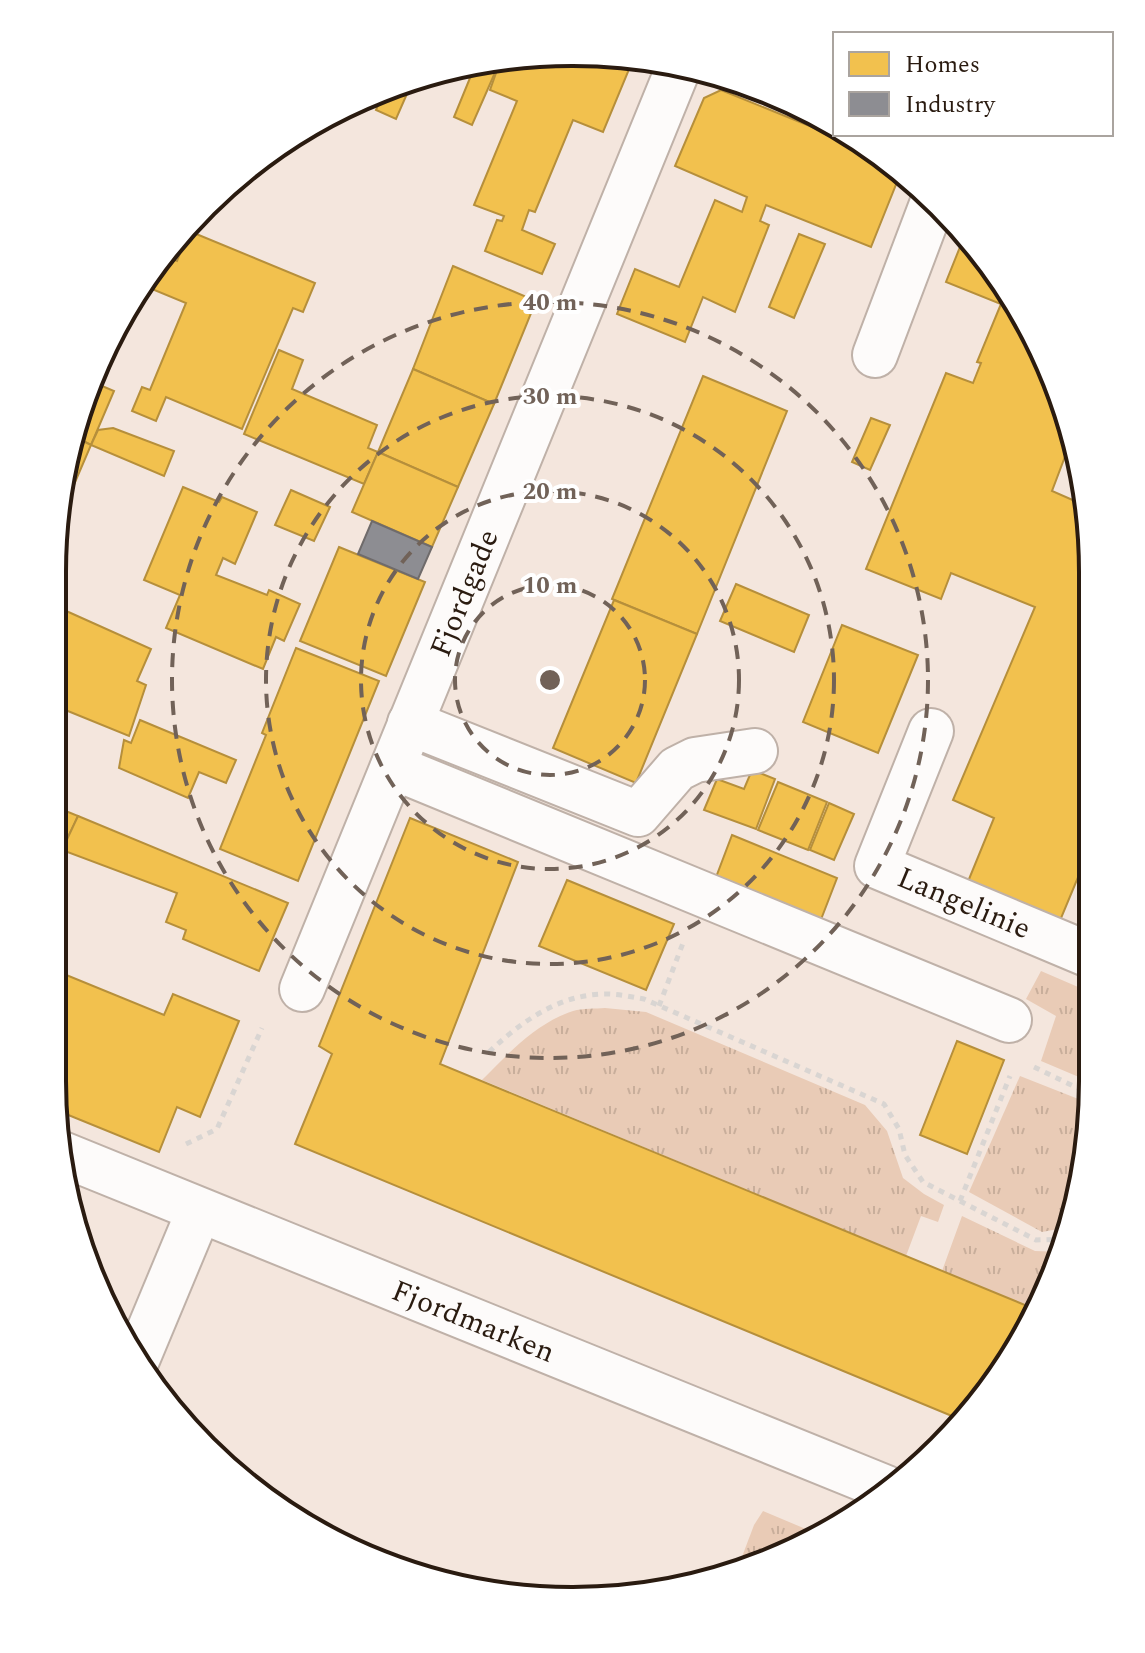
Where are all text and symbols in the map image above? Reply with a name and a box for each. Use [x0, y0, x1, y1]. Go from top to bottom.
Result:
legend [833, 32, 1113, 136]
text: Homes [905, 47, 980, 83]
text: Industry [905, 87, 997, 123]
text: 40 m [523, 285, 578, 321]
text: 30 m [523, 379, 578, 415]
text: 20 m [523, 474, 578, 510]
street label: Fjordgade [418, 522, 512, 664]
text: 10 m [523, 568, 578, 604]
centre of rings [536, 666, 564, 694]
street label: Langelinie [890, 855, 1038, 952]
street label: Fjordmarken [385, 1268, 562, 1375]

